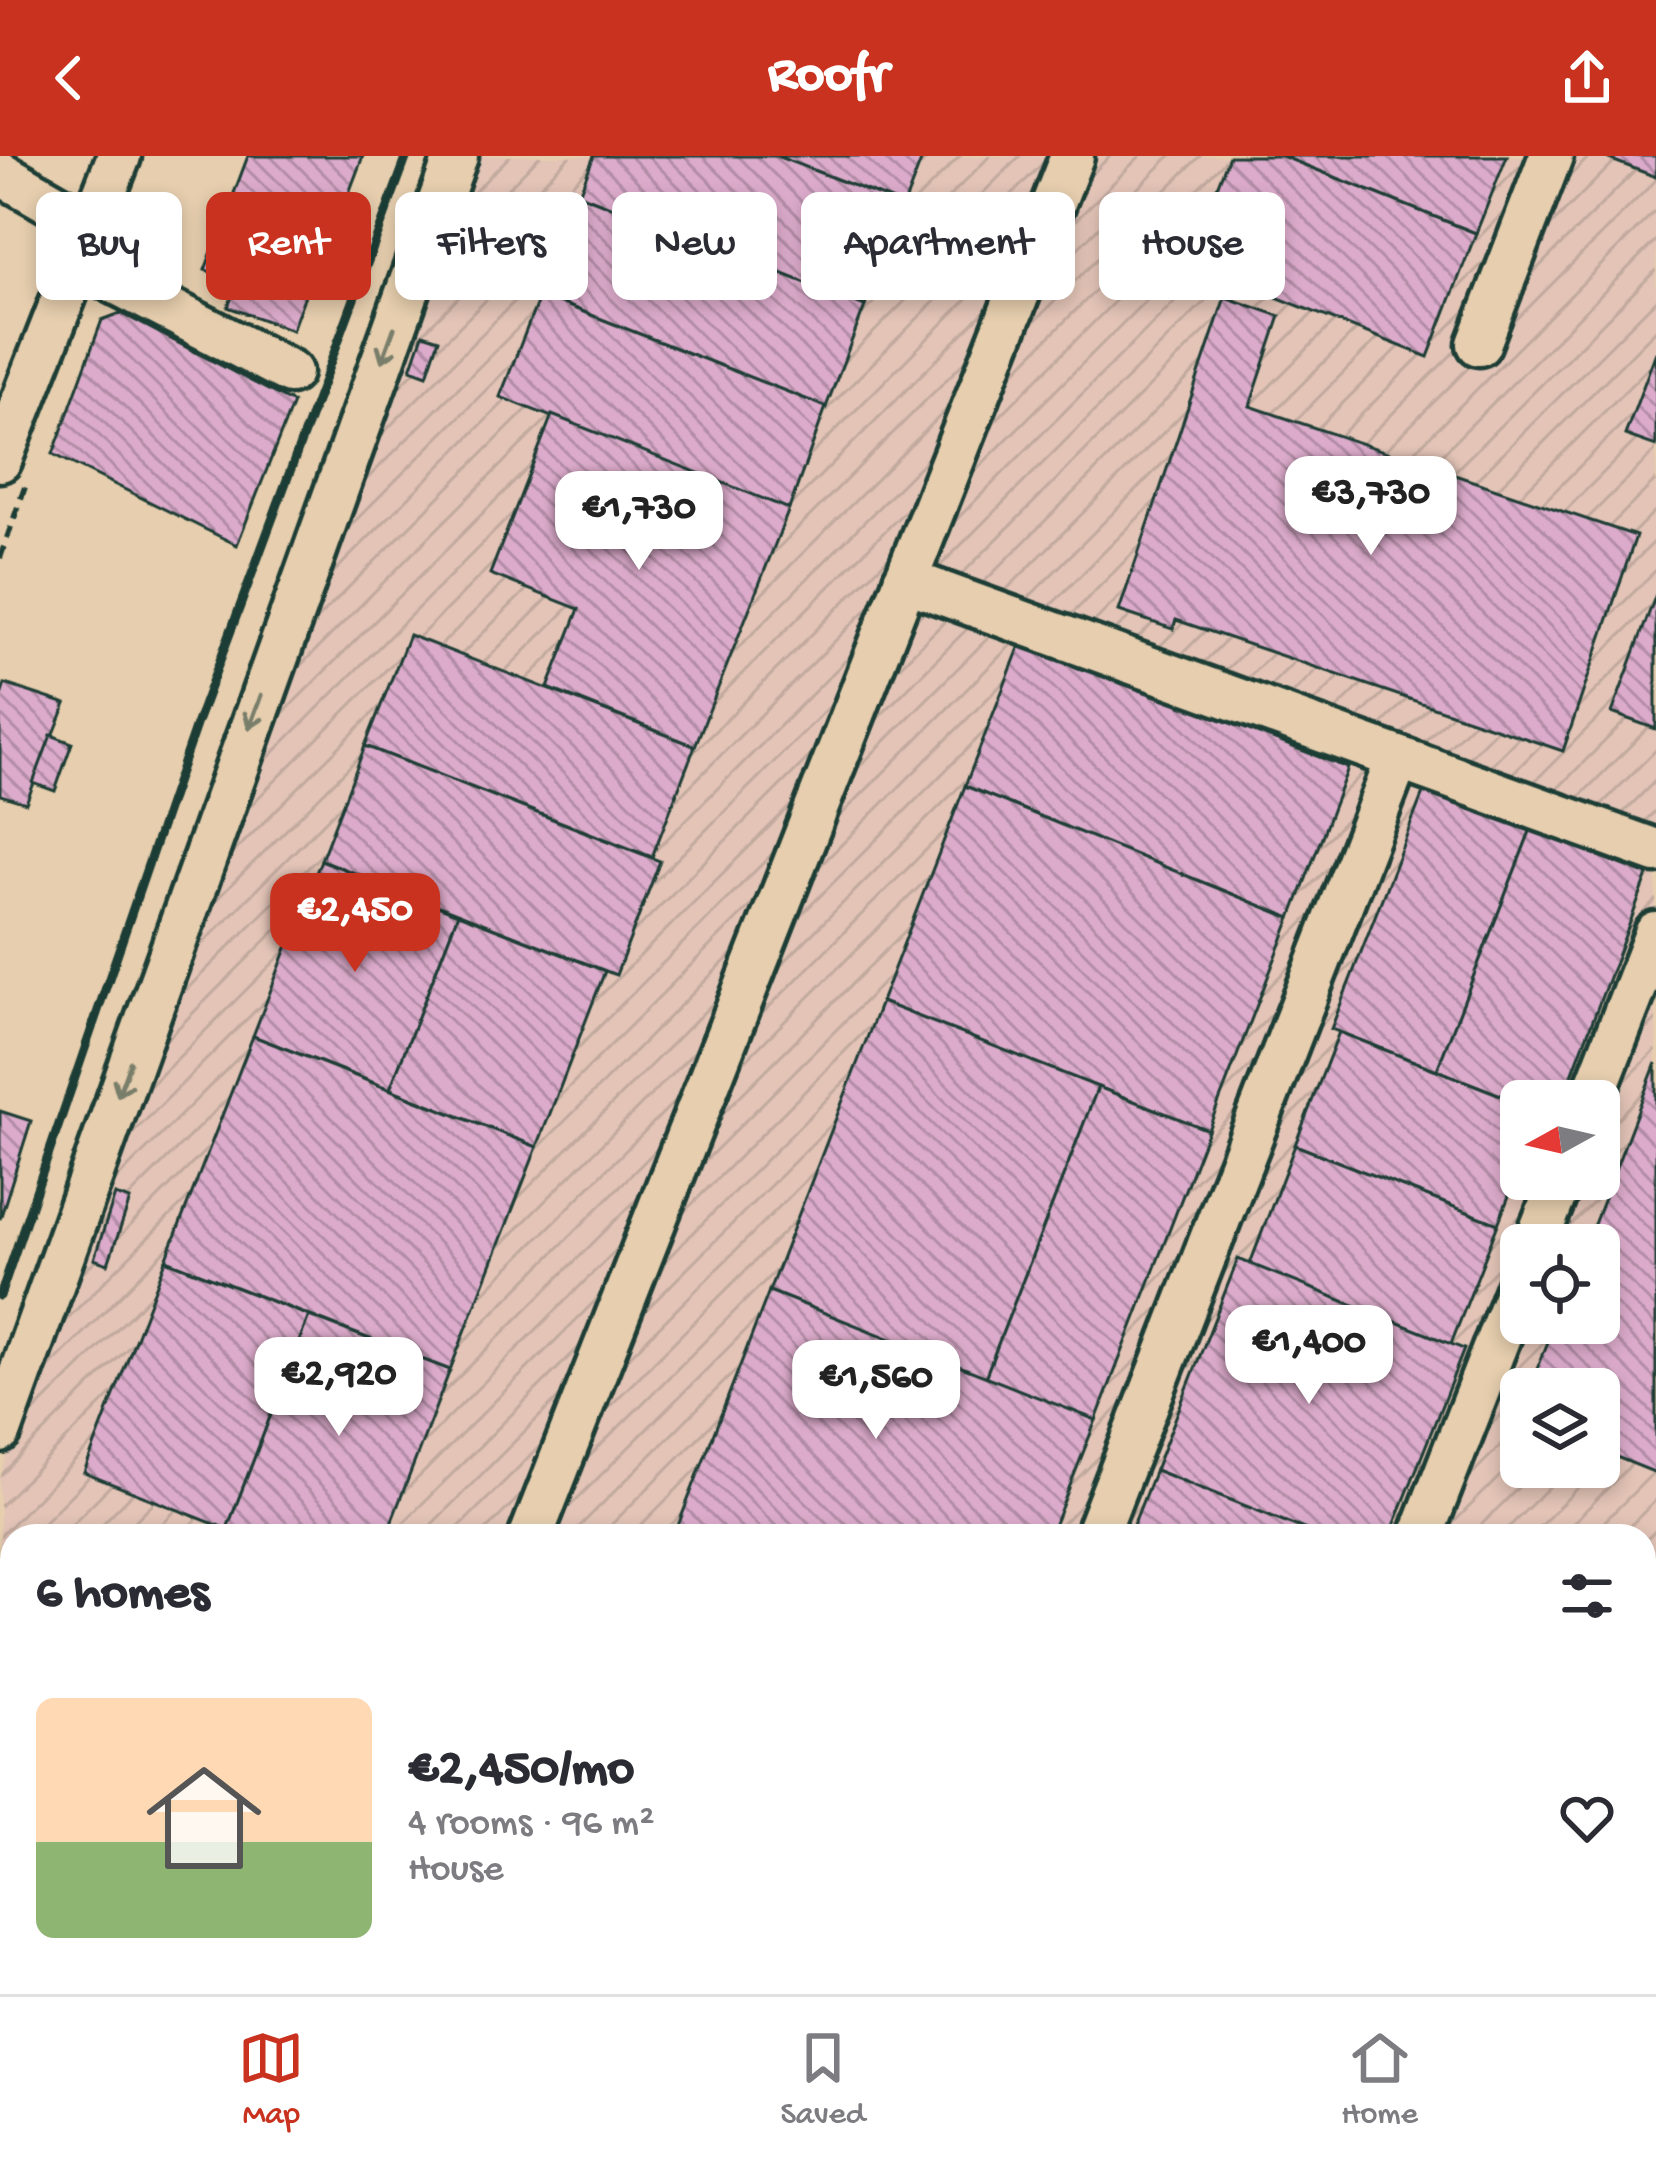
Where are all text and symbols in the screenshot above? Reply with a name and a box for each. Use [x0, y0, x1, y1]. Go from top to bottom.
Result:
icon: back [36, 45, 102, 111]
icon: share [1554, 45, 1620, 111]
text: Roofr [768, 46, 888, 110]
chip: Buy [36, 192, 182, 300]
chip: Rent [206, 192, 371, 300]
chip: Filters [395, 192, 588, 300]
chip: New [612, 192, 777, 300]
chip: Apartment [801, 192, 1075, 300]
chip: House [1099, 192, 1285, 300]
one-way arrow [375, 326, 397, 363]
pin: €3,730 [1273, 456, 1469, 558]
pin: €1,730 [541, 471, 737, 573]
text: €3,730 [1312, 472, 1430, 518]
text: €1,730 [582, 487, 696, 533]
one-way arrow [243, 693, 264, 730]
pin: €2,450 [257, 873, 453, 975]
text: €2,450 [297, 889, 413, 935]
one-way arrow [112, 1060, 133, 1097]
north arrow [1500, 1080, 1620, 1200]
map controls [1500, 1080, 1620, 1488]
button: locate [1500, 1224, 1620, 1344]
pin: €1,400 [1211, 1305, 1407, 1407]
text: €1,400 [1252, 1321, 1366, 1367]
pin: €2,920 [241, 1337, 437, 1439]
pin: €1,560 [778, 1340, 974, 1442]
text: €2,920 [281, 1353, 397, 1399]
text: €1,560 [819, 1356, 933, 1402]
button: layers [1500, 1368, 1620, 1488]
icon: filters [1554, 1563, 1620, 1629]
text: 6 homes [36, 1566, 209, 1626]
text: €2,450/mo [408, 1742, 634, 1802]
icon: home [132, 1746, 276, 1890]
icon: heart [1554, 1785, 1620, 1851]
text: 4 rooms · 96 m² [408, 1802, 654, 1848]
text: House [408, 1848, 503, 1894]
tab: Map [238, 2025, 304, 2135]
tab: Saved [780, 2025, 865, 2135]
tab: Home [1341, 2025, 1418, 2135]

